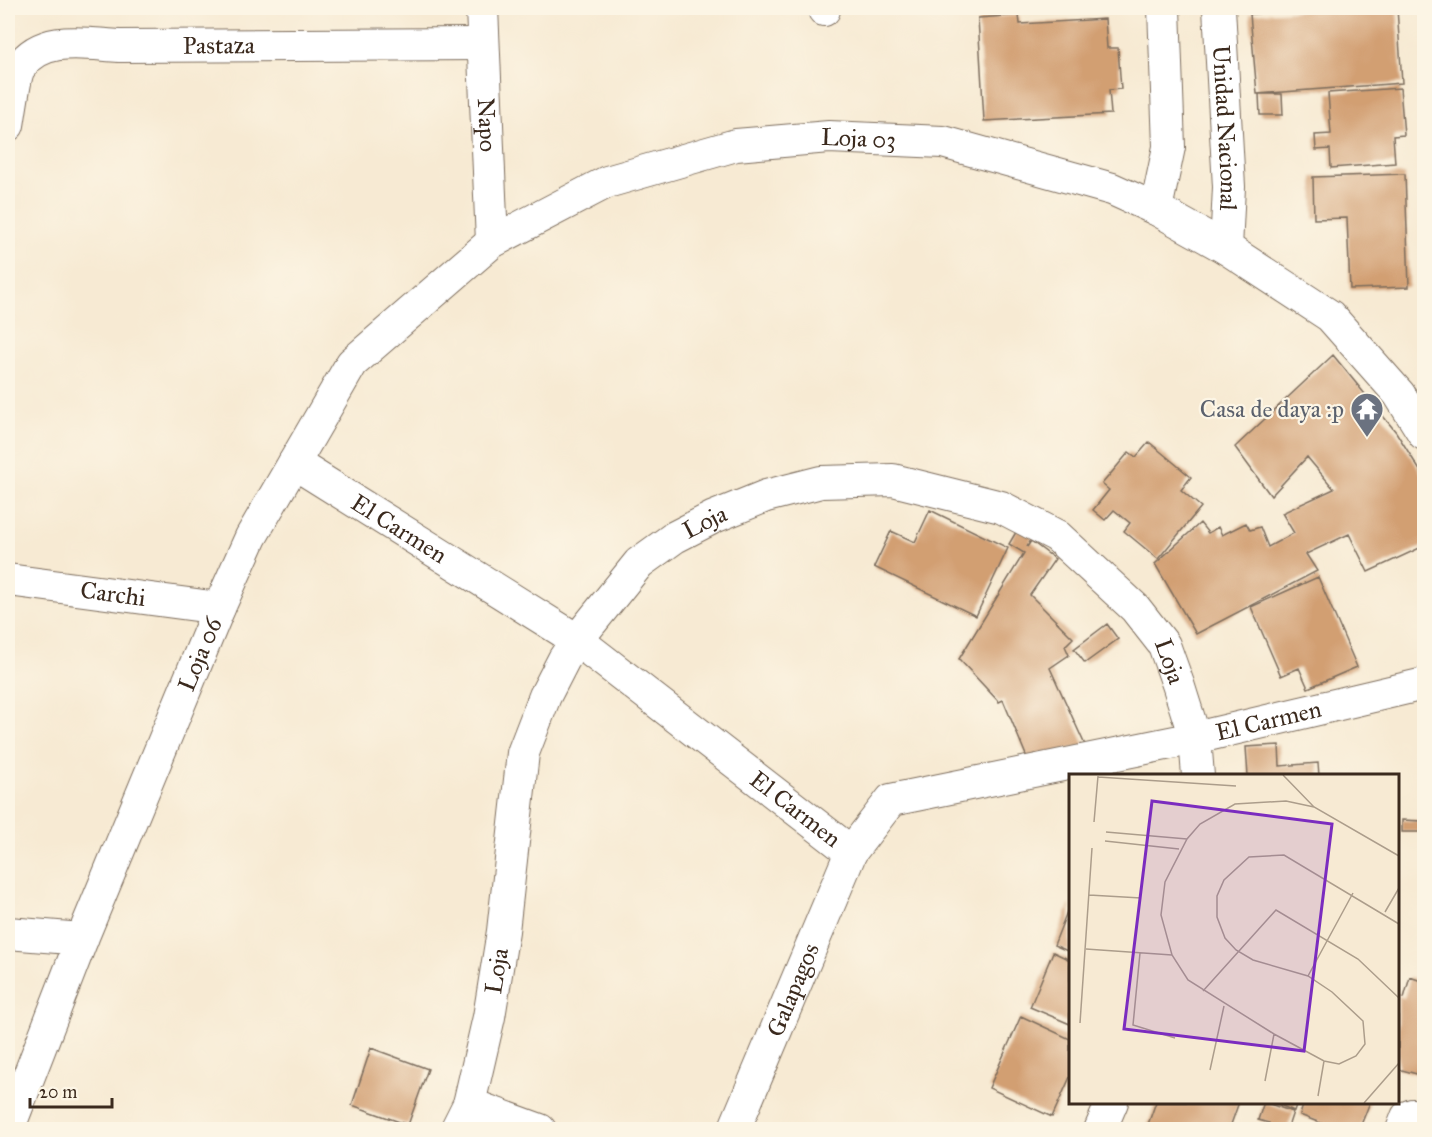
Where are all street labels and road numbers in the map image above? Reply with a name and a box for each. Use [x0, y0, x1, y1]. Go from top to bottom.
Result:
street label: Pastaza [183, 30, 256, 61]
street label: Unidad Nacional [1206, 44, 1244, 212]
street label: Napo [471, 97, 503, 153]
street label: Loja 03 [821, 122, 897, 155]
street label: El Carmen [346, 488, 453, 570]
street label: Loja [677, 498, 732, 546]
street label: Carchi [79, 575, 148, 613]
street label: Loja 06 [171, 612, 229, 696]
street label: Loja [1148, 634, 1192, 689]
street label: El Carmen [1213, 694, 1324, 748]
street label: El Carmen [744, 764, 847, 854]
street label: Galapagos [760, 939, 826, 1041]
street label: Loja [478, 945, 515, 996]

